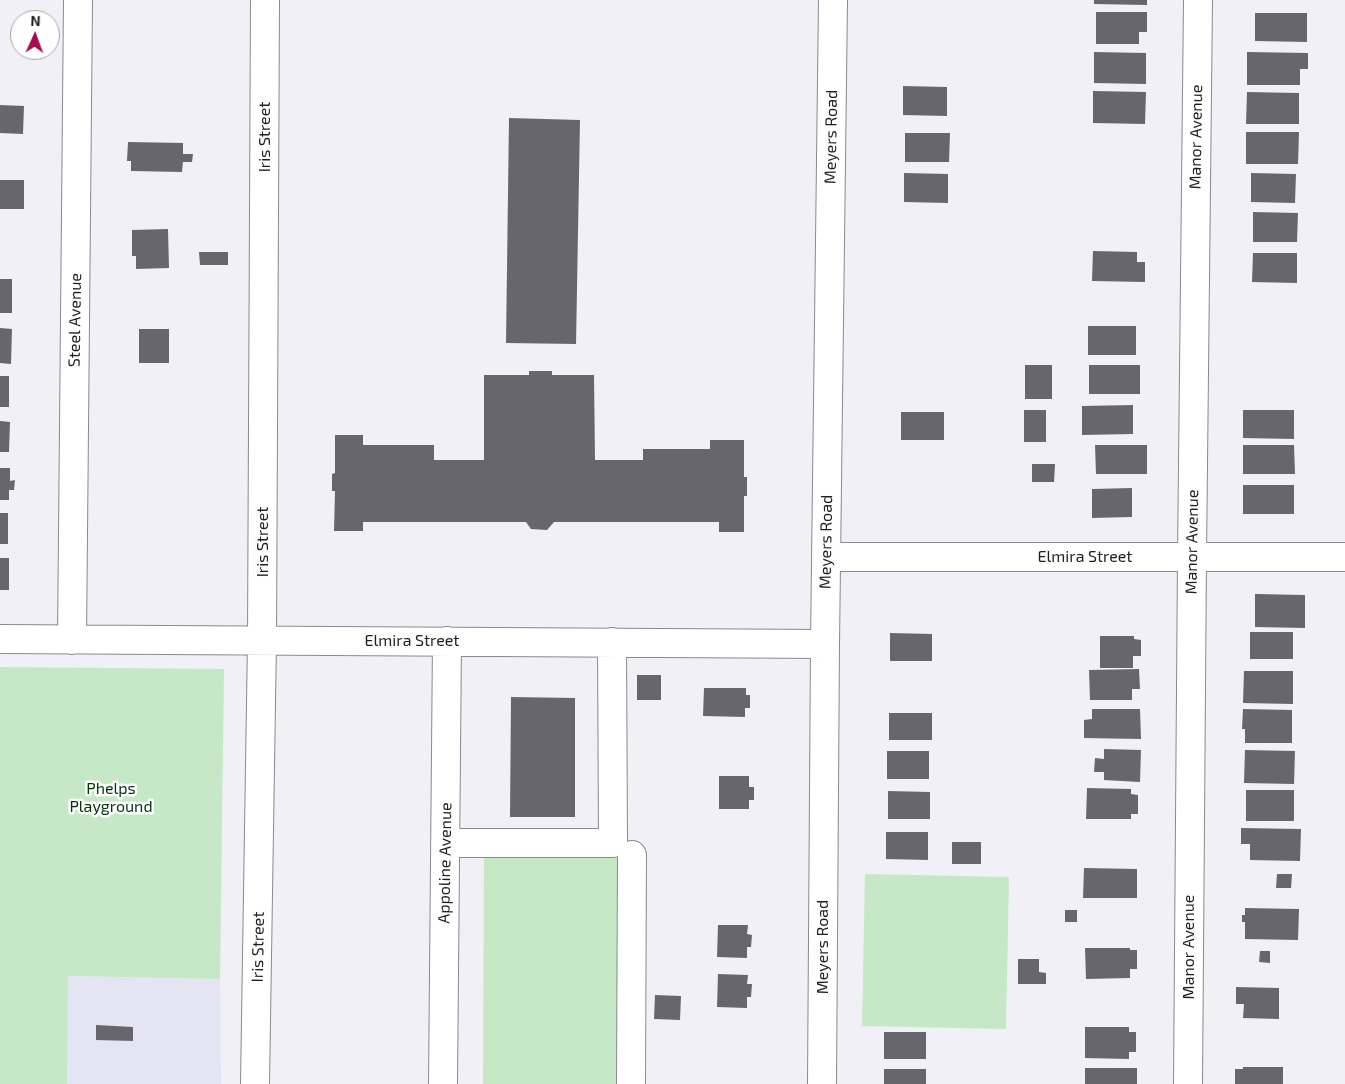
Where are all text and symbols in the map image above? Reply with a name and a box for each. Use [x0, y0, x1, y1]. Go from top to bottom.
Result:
north arrow [10, 10, 60, 60]
text: N [30, 12, 41, 29]
street label: Manor Avenue [1185, 84, 1207, 190]
street label: Meyers Road [821, 90, 841, 184]
street label: Iris Street [255, 102, 275, 172]
street label: Steel Avenue [65, 273, 85, 367]
street label: Manor Avenue [1181, 489, 1203, 595]
street label: Meyers Road [816, 495, 836, 589]
street label: Iris Street [253, 507, 273, 577]
street label: Elmira Street [1038, 547, 1132, 567]
street label: Elmira Street [365, 631, 459, 651]
park label: Phelps Playground [69, 779, 153, 817]
street label: Appoline Avenue [434, 802, 456, 924]
street label: Manor Avenue [1179, 895, 1199, 999]
street label: Meyers Road [813, 900, 833, 994]
street label: Iris Street [248, 911, 268, 983]

